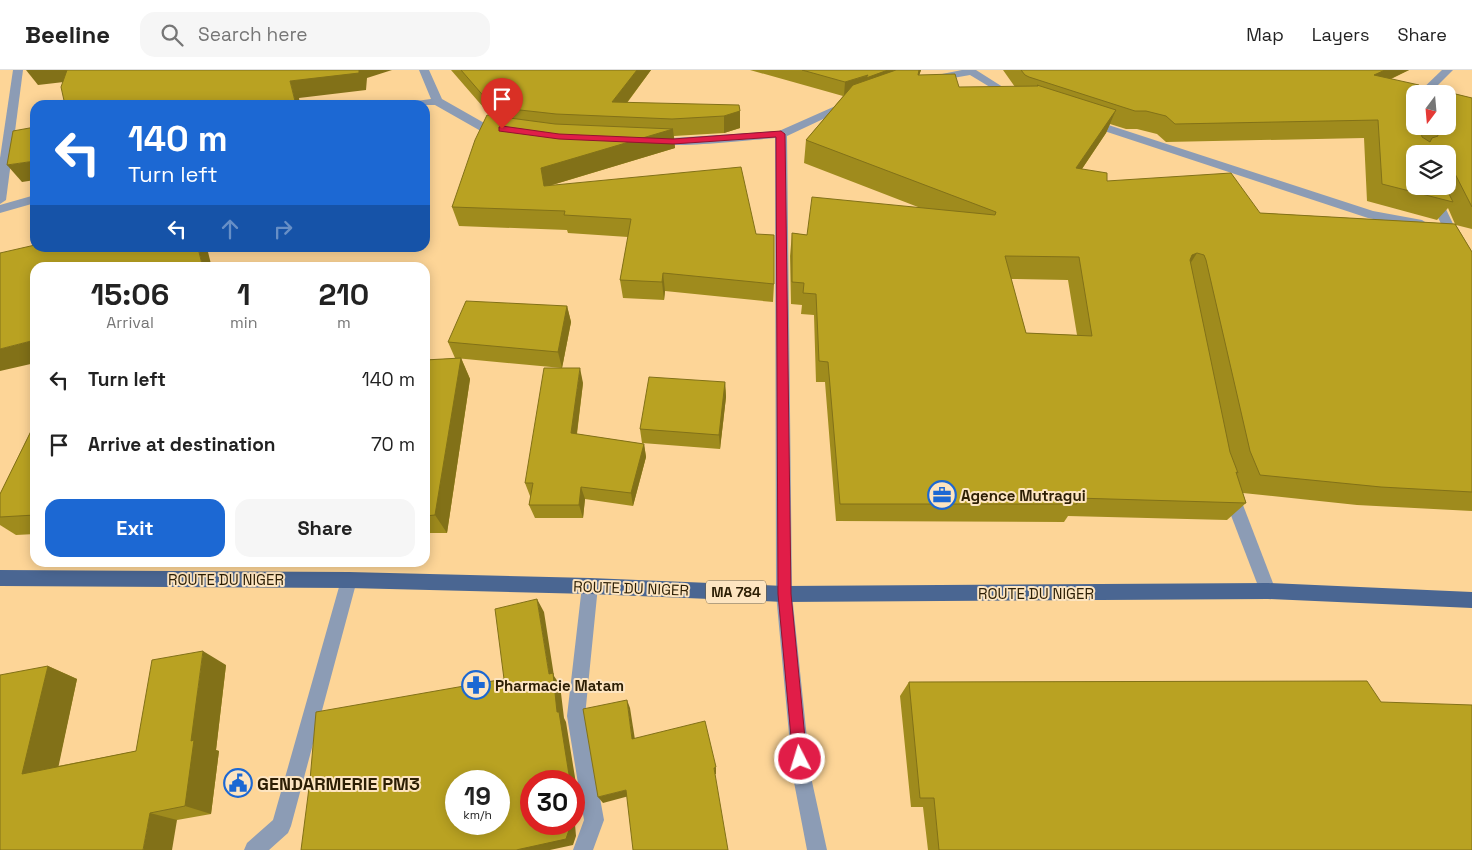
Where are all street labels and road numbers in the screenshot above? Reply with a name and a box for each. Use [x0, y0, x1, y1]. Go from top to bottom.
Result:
street label: ROUTE DU NIGER [168, 570, 284, 589]
street label: ROUTE DU NIGER [573, 576, 689, 600]
road number: MA 784 [706, 581, 766, 604]
street label: ROUTE DU NIGER [978, 584, 1094, 603]

